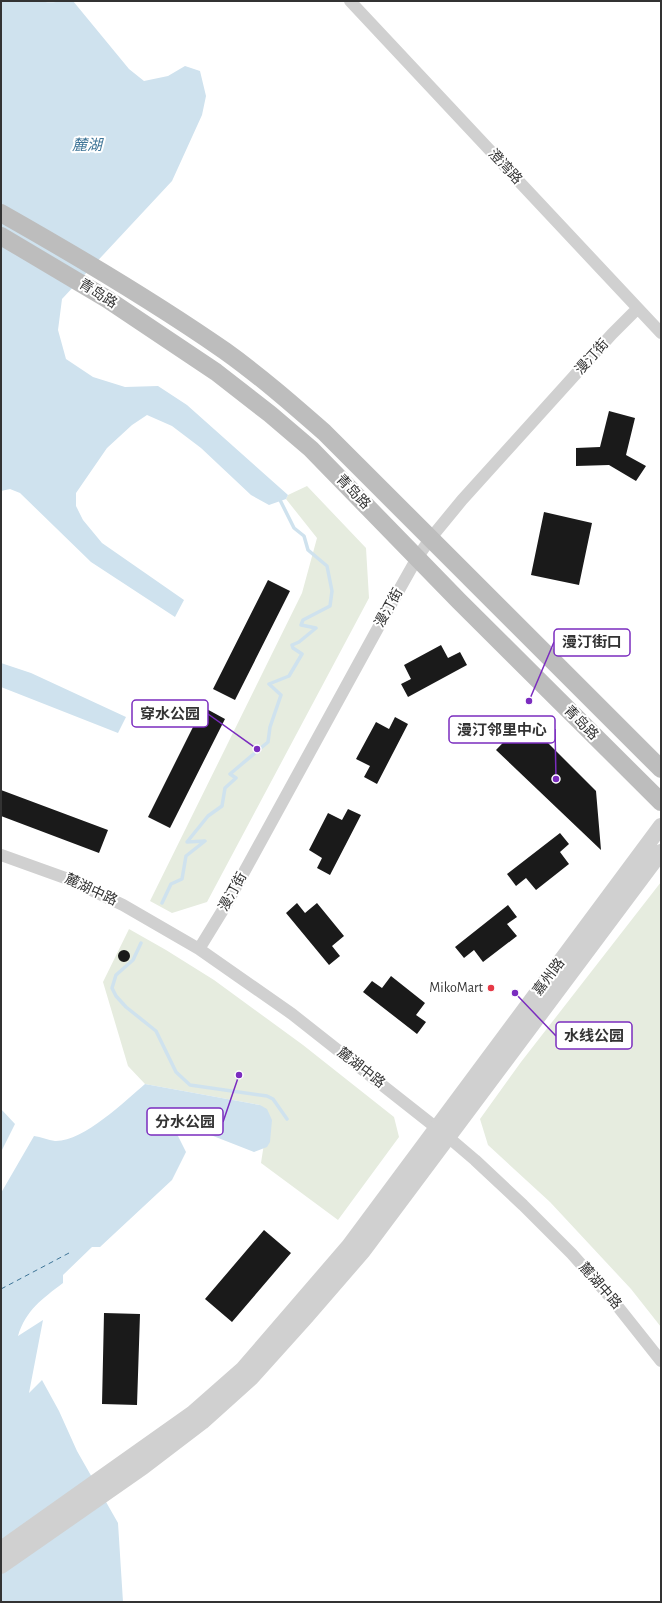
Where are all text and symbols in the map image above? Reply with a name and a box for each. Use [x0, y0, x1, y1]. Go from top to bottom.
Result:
water label: 麓湖 [72, 137, 104, 153]
street label: 澄湾路 [486, 146, 525, 187]
street label: 青岛路 [76, 276, 120, 311]
street label: 漫汀街 [572, 336, 611, 377]
street label: 青岛路 [333, 471, 373, 512]
street label: 漫汀街 [372, 586, 405, 630]
callout: 漫汀街口 [554, 629, 630, 656]
text: 漫汀街口 [562, 634, 622, 650]
callout: 穿水公园 [132, 700, 208, 727]
street label: 青岛路 [561, 702, 602, 743]
text: 穿水公园 [140, 705, 200, 722]
callout: 漫汀邻里中心 [449, 716, 555, 743]
text: 漫汀邻里中心 [457, 722, 547, 738]
street label: 漫汀街 [216, 870, 249, 914]
street label: 麓湖中路 [63, 871, 120, 908]
street label: 嘉州路 [529, 955, 567, 998]
place label: MikoMart [429, 981, 484, 995]
marker: MikoMart [486, 983, 496, 993]
callout: 水线公园 [556, 1022, 632, 1049]
text: 水线公园 [564, 1028, 624, 1044]
street label: 麓湖中路 [335, 1044, 388, 1091]
callout: 分水公园 [147, 1108, 223, 1135]
text: 分水公园 [155, 1114, 215, 1130]
street label: 麓湖中路 [576, 1260, 624, 1312]

